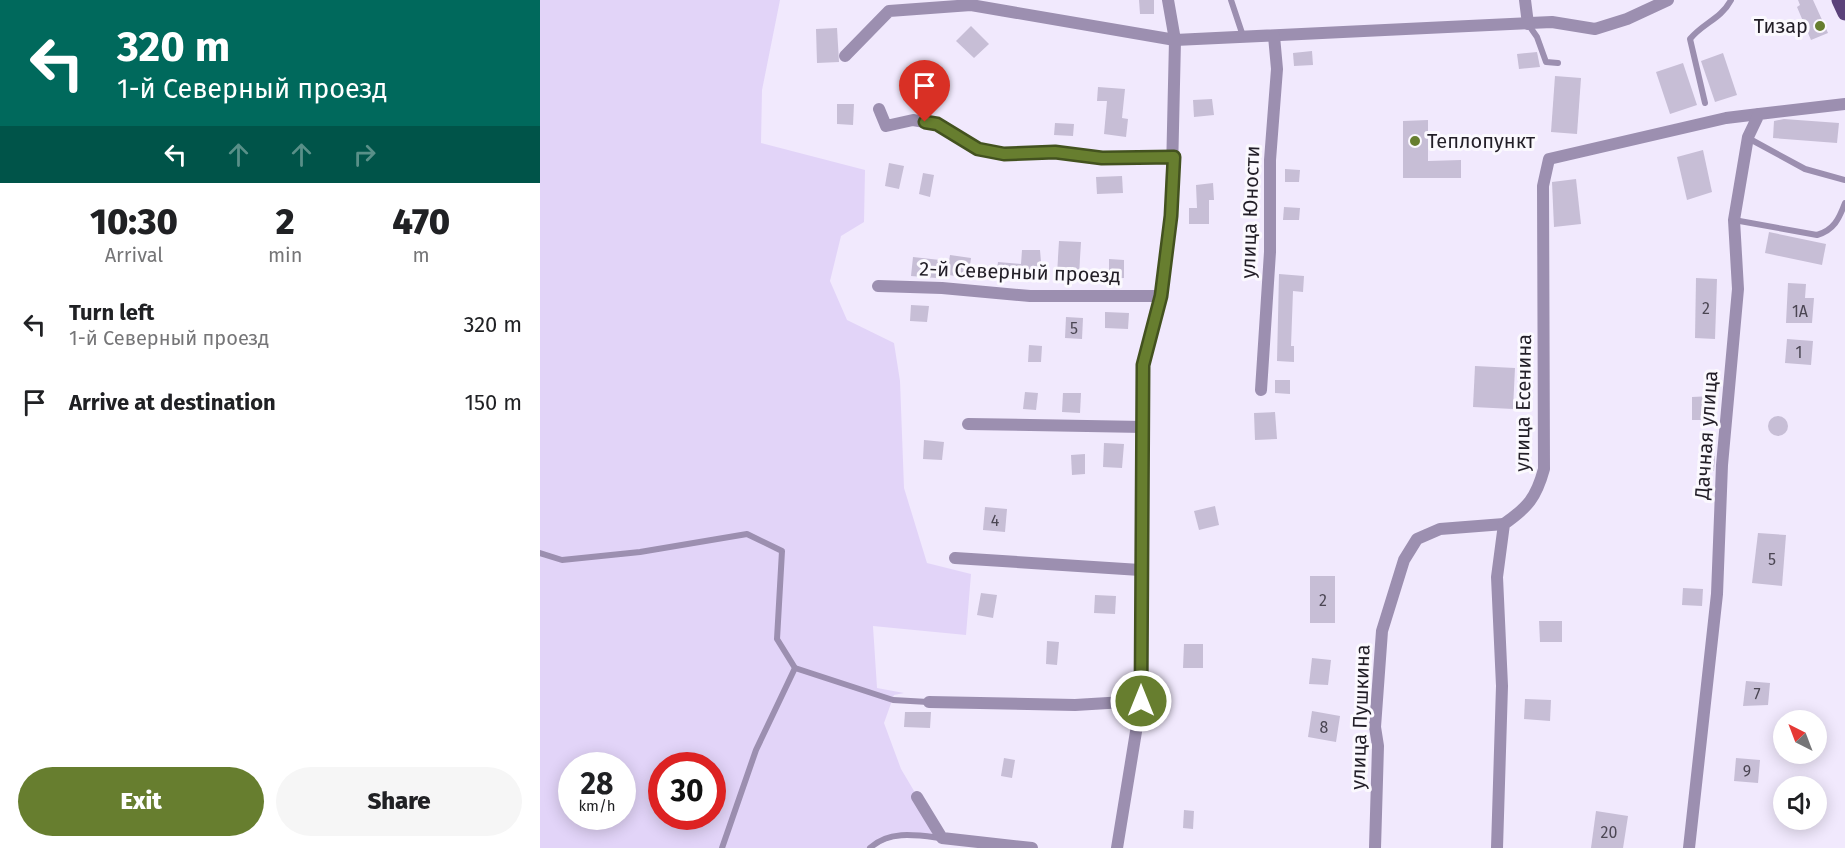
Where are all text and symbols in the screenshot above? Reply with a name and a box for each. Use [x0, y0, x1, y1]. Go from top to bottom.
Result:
place label: Тизар [1754, 14, 1808, 38]
marker: Тизар [1813, 19, 1827, 33]
text: 320 m [117, 22, 230, 72]
icon: left [18, 24, 96, 102]
pin [899, 60, 950, 122]
icon: arrive [908, 69, 941, 102]
text: 1-й Северный проезд [117, 73, 387, 105]
place label: Теплопункт [1427, 129, 1536, 153]
marker: Теплопункт [1408, 134, 1422, 148]
icon: left [159, 138, 192, 171]
icon: ahead [222, 138, 255, 171]
icon: ahead [285, 138, 318, 171]
icon: right [348, 138, 381, 171]
street label: улица Юности [1236, 145, 1264, 279]
text: 10:30 [90, 200, 178, 244]
text: 2 [276, 200, 295, 244]
text: 470 [392, 200, 450, 244]
text: Arrival [105, 243, 163, 267]
text: min [268, 243, 302, 267]
text: m [413, 243, 430, 267]
street label: 2-й Северный проезд [919, 256, 1121, 288]
text: Turn left [69, 299, 154, 326]
house number: 2 [1702, 299, 1710, 318]
house number: 1А [1792, 302, 1809, 321]
icon: left [18, 308, 51, 341]
text: 320 m [463, 311, 522, 338]
house number: 5 [1070, 319, 1078, 338]
text: 1-й Северный проезд [69, 326, 269, 350]
street label: улица Есенина [1510, 334, 1536, 472]
house number: 1 [1796, 343, 1802, 362]
street label: Дачная улица [1689, 370, 1722, 501]
icon: arrive [18, 386, 51, 419]
text: Arrive at destination [69, 389, 276, 416]
text: 150 m [464, 389, 522, 416]
house number: 4 [991, 511, 1000, 530]
house number: 5 [1768, 550, 1776, 569]
house number: 2 [1319, 591, 1327, 610]
street label: улица Пушкина [1345, 644, 1375, 790]
position arrow [1109, 669, 1173, 733]
house number: 7 [1753, 685, 1761, 704]
north arrow [1773, 710, 1827, 764]
map controls [1773, 710, 1827, 830]
house number: 8 [1320, 718, 1329, 737]
speed limit sign: 30 [648, 752, 726, 830]
house number: 9 [1743, 762, 1751, 781]
text: 28 [581, 766, 613, 802]
button: Exit [18, 767, 264, 836]
button: Share [276, 767, 522, 836]
button: sound [1773, 776, 1827, 830]
text: km/h [578, 797, 616, 815]
house number: 20 [1601, 823, 1617, 842]

